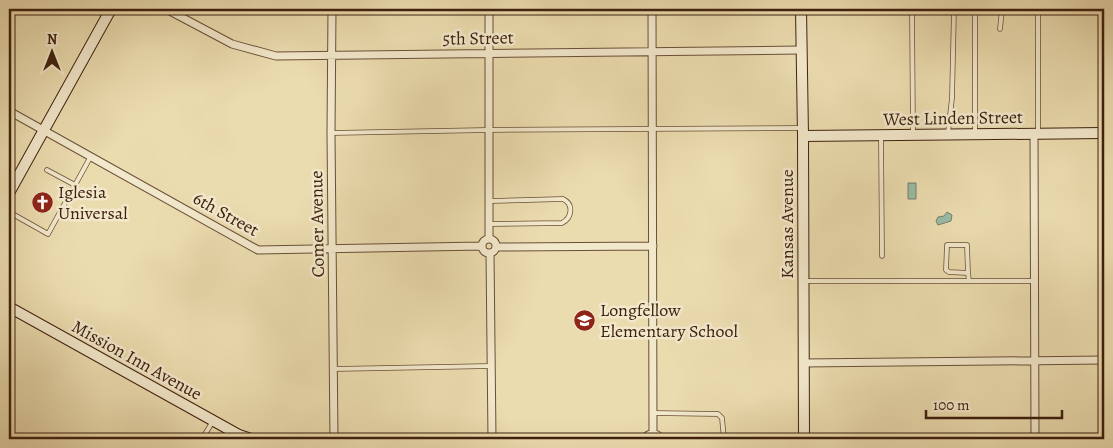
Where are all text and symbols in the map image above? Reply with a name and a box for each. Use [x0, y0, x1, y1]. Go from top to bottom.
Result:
street label: 5th Street [442, 25, 514, 51]
north arrow [28, 28, 78, 78]
text: N [47, 30, 57, 49]
street label: West Linden Street [882, 105, 1023, 131]
street label: Kansas Avenue [775, 169, 799, 279]
street label: Comer Avenue [304, 170, 330, 278]
place label: Iglesia Universal [58, 180, 128, 225]
street label: 6th Street [189, 186, 263, 242]
church icon: Iglesia Universal [30, 190, 54, 214]
place label: Longfellow Elementary School [600, 298, 738, 343]
school or university icon: Longfellow Elementary School [572, 308, 596, 332]
street label: Mission Inn Avenue [68, 314, 206, 406]
scale bar [926, 388, 1062, 420]
text: 100 m [933, 395, 970, 415]

